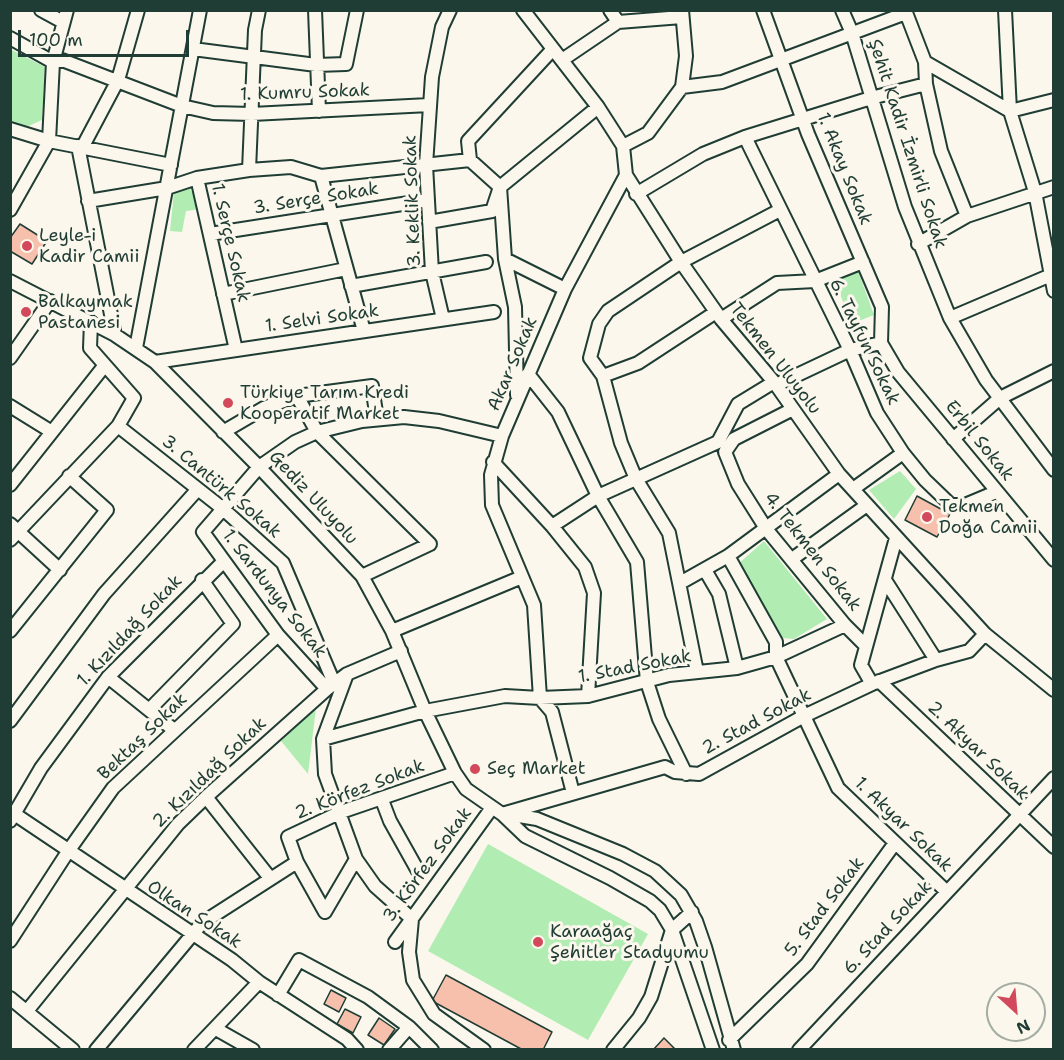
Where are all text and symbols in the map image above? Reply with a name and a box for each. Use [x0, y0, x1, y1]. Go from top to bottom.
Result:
scale bar [21, 18, 192, 56]
text: 100 m [29, 28, 83, 52]
street label: Şehit Kadir İzmirli Sokak [863, 37, 951, 251]
street label: 1. Kumru Sokak [240, 80, 370, 106]
street label: 1. Akay Sokak [812, 110, 876, 228]
street label: 3. Keklik Sokak [400, 135, 426, 267]
street label: 3. Serçe Sokak [252, 178, 380, 220]
street label: 1. Serçe Sokak [206, 182, 254, 304]
place label: Leyle-i Kadir Camii [39, 225, 140, 268]
marker: Leyle-i Kadir Camii [20, 239, 34, 253]
street label: 6. Tayfun Sokak [824, 275, 904, 409]
place label: Balkaymak Pastanesi [38, 291, 133, 334]
street label: Tekmen Uluyolu [725, 299, 825, 419]
street label: 1. Selvi Sokak [264, 300, 380, 338]
marker: Balkaymak Pastanesi [19, 305, 33, 319]
street label: Akar Sokak [483, 314, 543, 414]
place label: Türkiye Tarım Kredi Kooperatif Market [240, 382, 409, 424]
marker: Türkiye Tarım Kredi Kooperatif Market [221, 396, 235, 410]
street label: Erbil Sokak [940, 396, 1018, 486]
street label: 3. Cantürk Sokak [157, 431, 285, 543]
street label: Gediz Uluyolu [264, 447, 362, 549]
street label: 4. Tekmen Sokak [759, 488, 865, 616]
place label: Tekmen Doğa Camii [939, 496, 1038, 538]
marker: Tekmen Doğa Camii [920, 510, 934, 524]
street label: 1. Sardunya Sokak [217, 525, 331, 663]
street label: 1. Kızıldağ Sokak [73, 571, 187, 691]
street label: 1. Stad Sokak [577, 645, 693, 689]
street label: 2. Stad Sokak [699, 684, 815, 760]
street label: Bektaş Sokak [94, 689, 192, 785]
street label: 2. Akyar Sokak [923, 697, 1033, 805]
street label: 2. Kızıldağ Sokak [149, 713, 271, 833]
street label: 2. Körfez Sokak [292, 755, 428, 825]
place label: Seç Market [487, 758, 586, 780]
marker: Seç Market [468, 762, 482, 776]
street label: 1. Akyar Sokak [850, 773, 956, 877]
street label: 3. Körfez Sokak [379, 803, 477, 927]
street label: 5. Stad Sokak [781, 853, 869, 961]
street label: Olkan Sokak [143, 876, 245, 954]
street label: 6. Stad Sokak [839, 877, 937, 979]
place label: Karaağaç Şehitler Stadyumu [550, 921, 709, 964]
marker: Karaağaç Şehitler Stadyumu [531, 935, 545, 949]
north arrow [986, 982, 1046, 1042]
text: N [1013, 1015, 1034, 1039]

